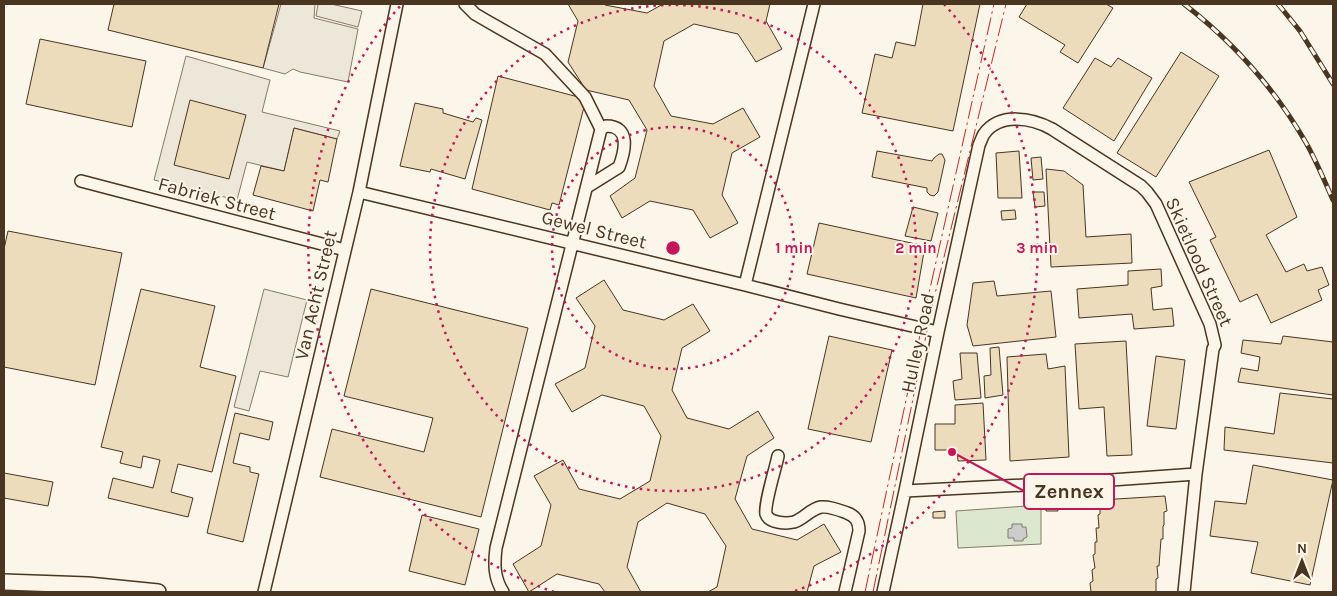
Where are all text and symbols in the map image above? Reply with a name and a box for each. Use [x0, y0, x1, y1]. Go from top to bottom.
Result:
street label: Fabriek Street [156, 173, 278, 225]
street label: Skietlood Street [1161, 194, 1237, 330]
street label: Gewel Street [539, 206, 649, 254]
street label: Van Acht Street [290, 228, 342, 362]
centre of rings [664, 239, 682, 257]
text: 1 min [775, 239, 813, 257]
text: 2 min [895, 239, 937, 257]
text: 3 min [1016, 239, 1058, 257]
street label: Hulley Road [897, 291, 939, 395]
callout: Zennex [1024, 474, 1114, 509]
text: Zennex [1034, 480, 1104, 503]
north arrow [1277, 536, 1327, 586]
text: N [1297, 540, 1307, 557]

